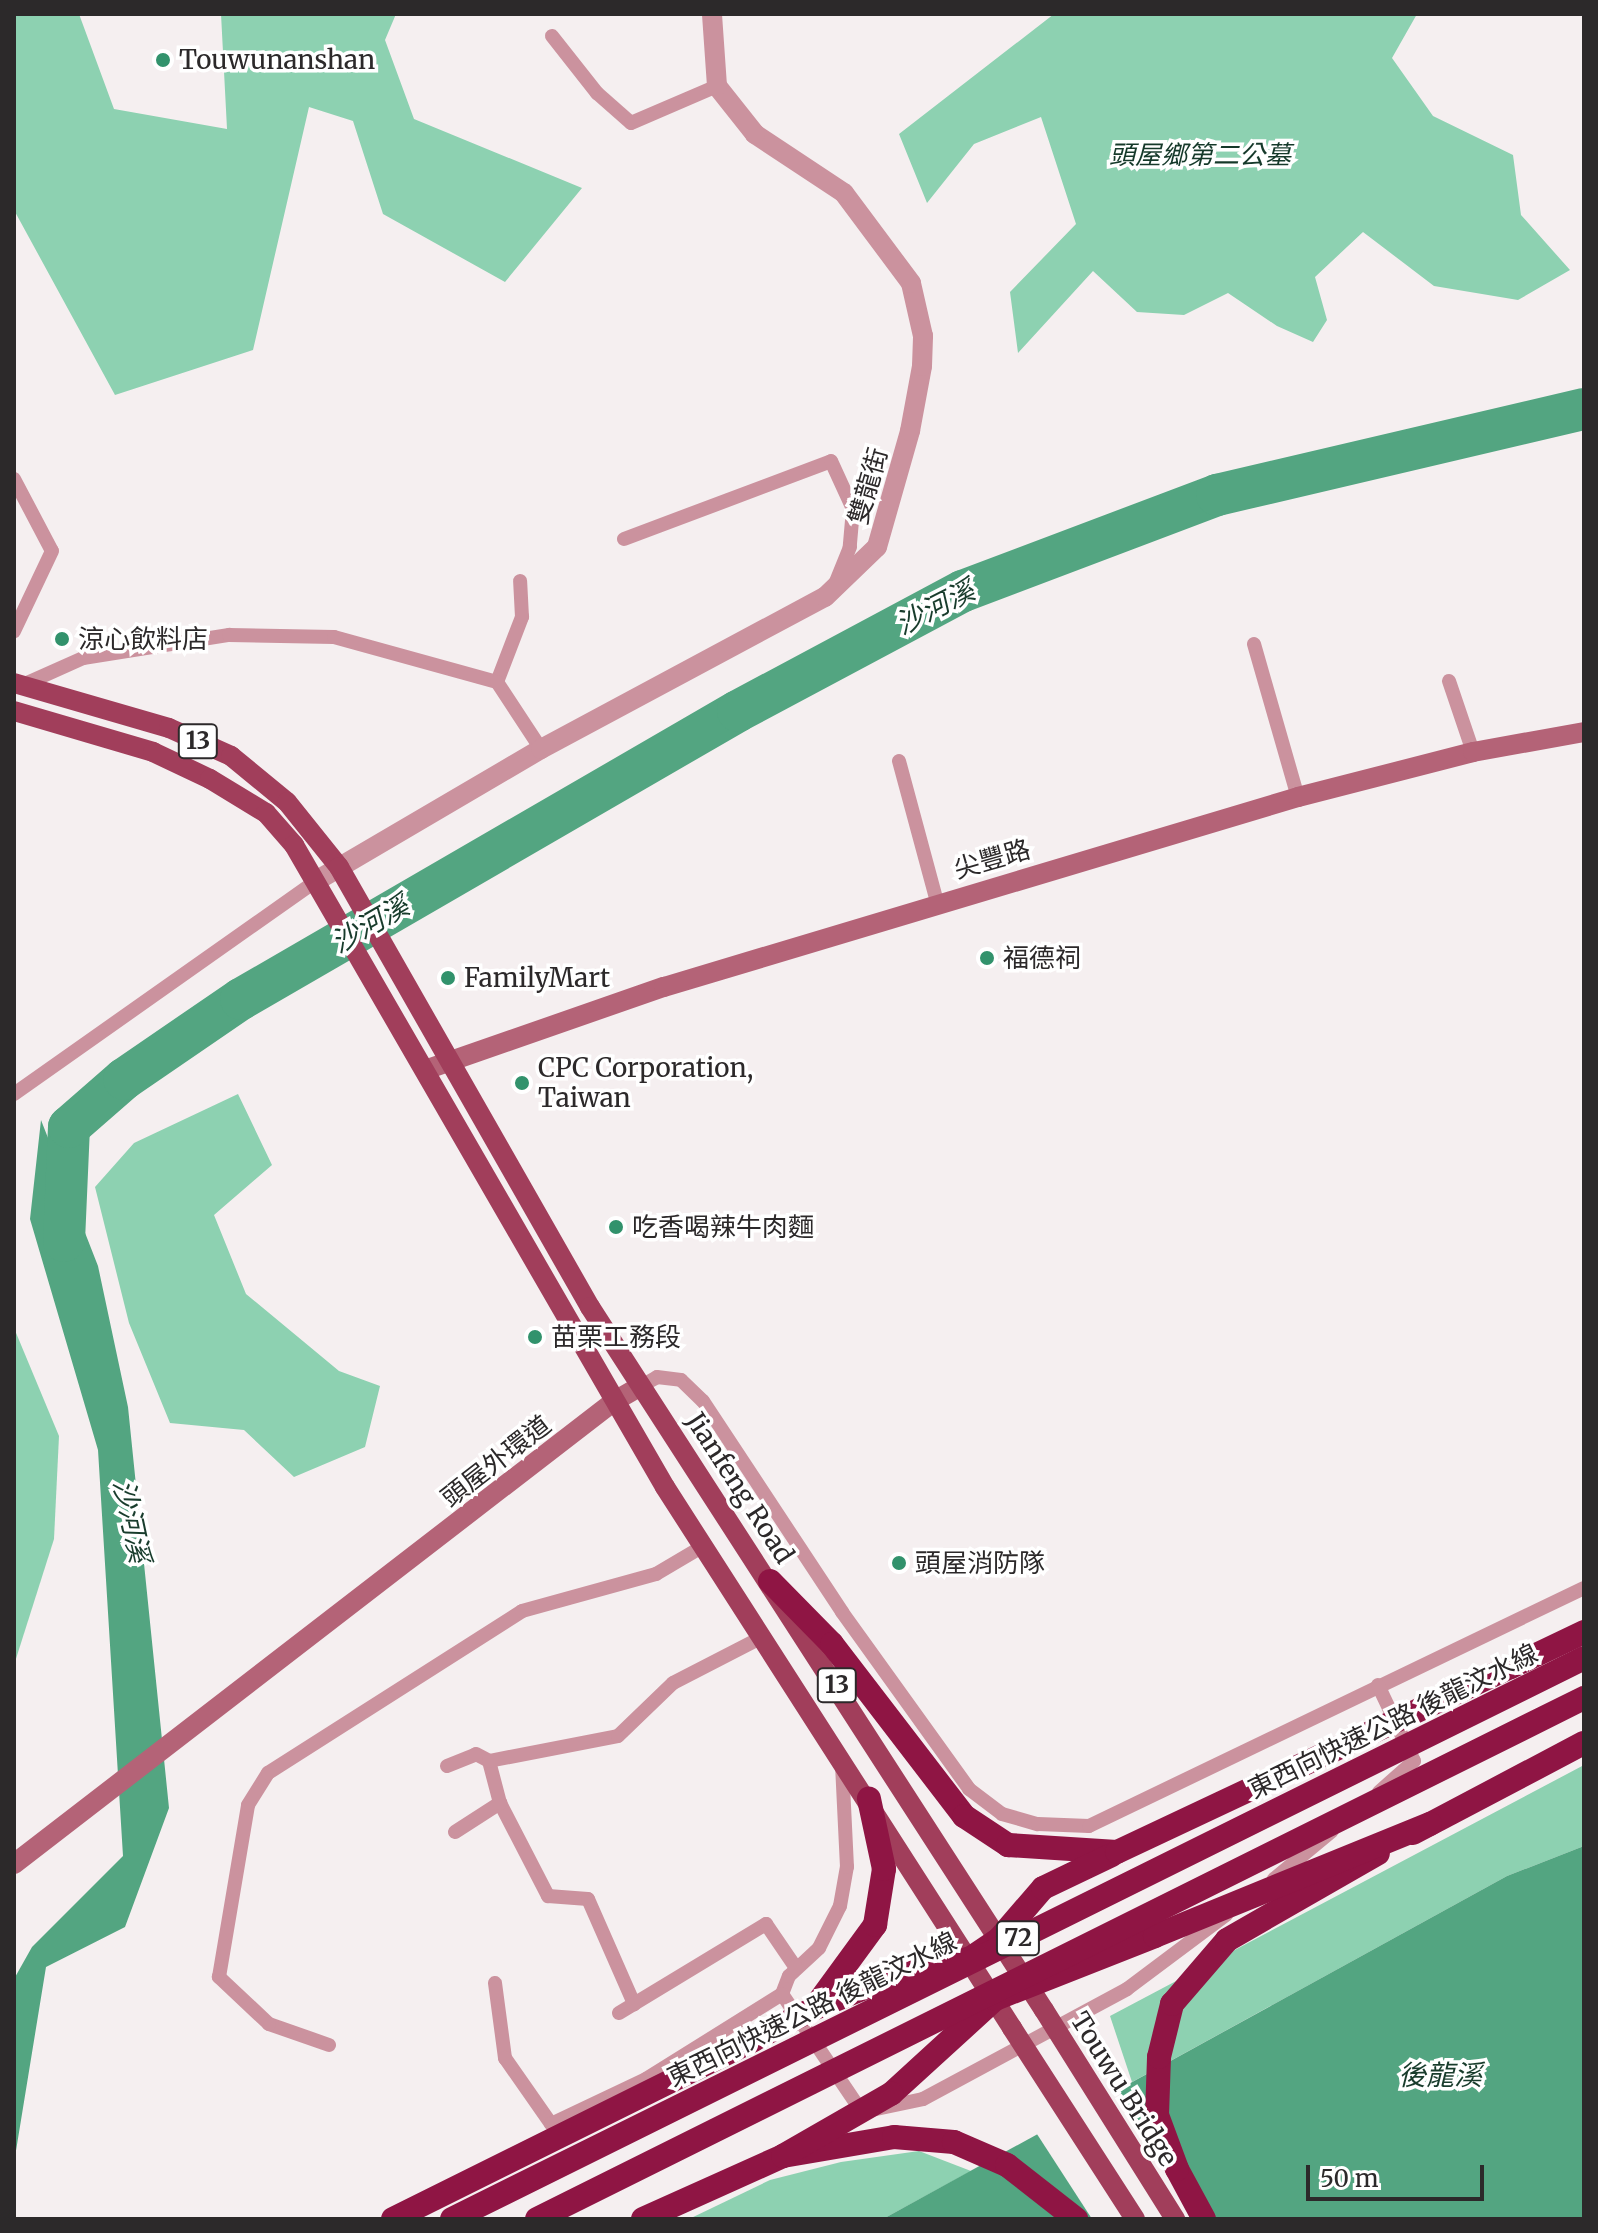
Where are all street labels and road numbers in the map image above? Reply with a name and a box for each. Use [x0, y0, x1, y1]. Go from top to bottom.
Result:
street label: 雙龍街 [842, 444, 894, 528]
road number: 13 [176, 721, 220, 761]
street label: 尖豐路 [950, 833, 1034, 885]
street label: Jianfeng Road [680, 1407, 800, 1569]
street label: 頭屋外環道 [435, 1409, 557, 1513]
street label: 東西向快速公路 後龍汶水線 [1243, 1637, 1543, 1805]
road number: 13 [815, 1665, 859, 1705]
road number: 72 [994, 1918, 1042, 1958]
street label: 東西向快速公路 後龍汶水線 [662, 1925, 962, 2093]
street label: Touwu Bridge [1064, 2006, 1184, 2172]

